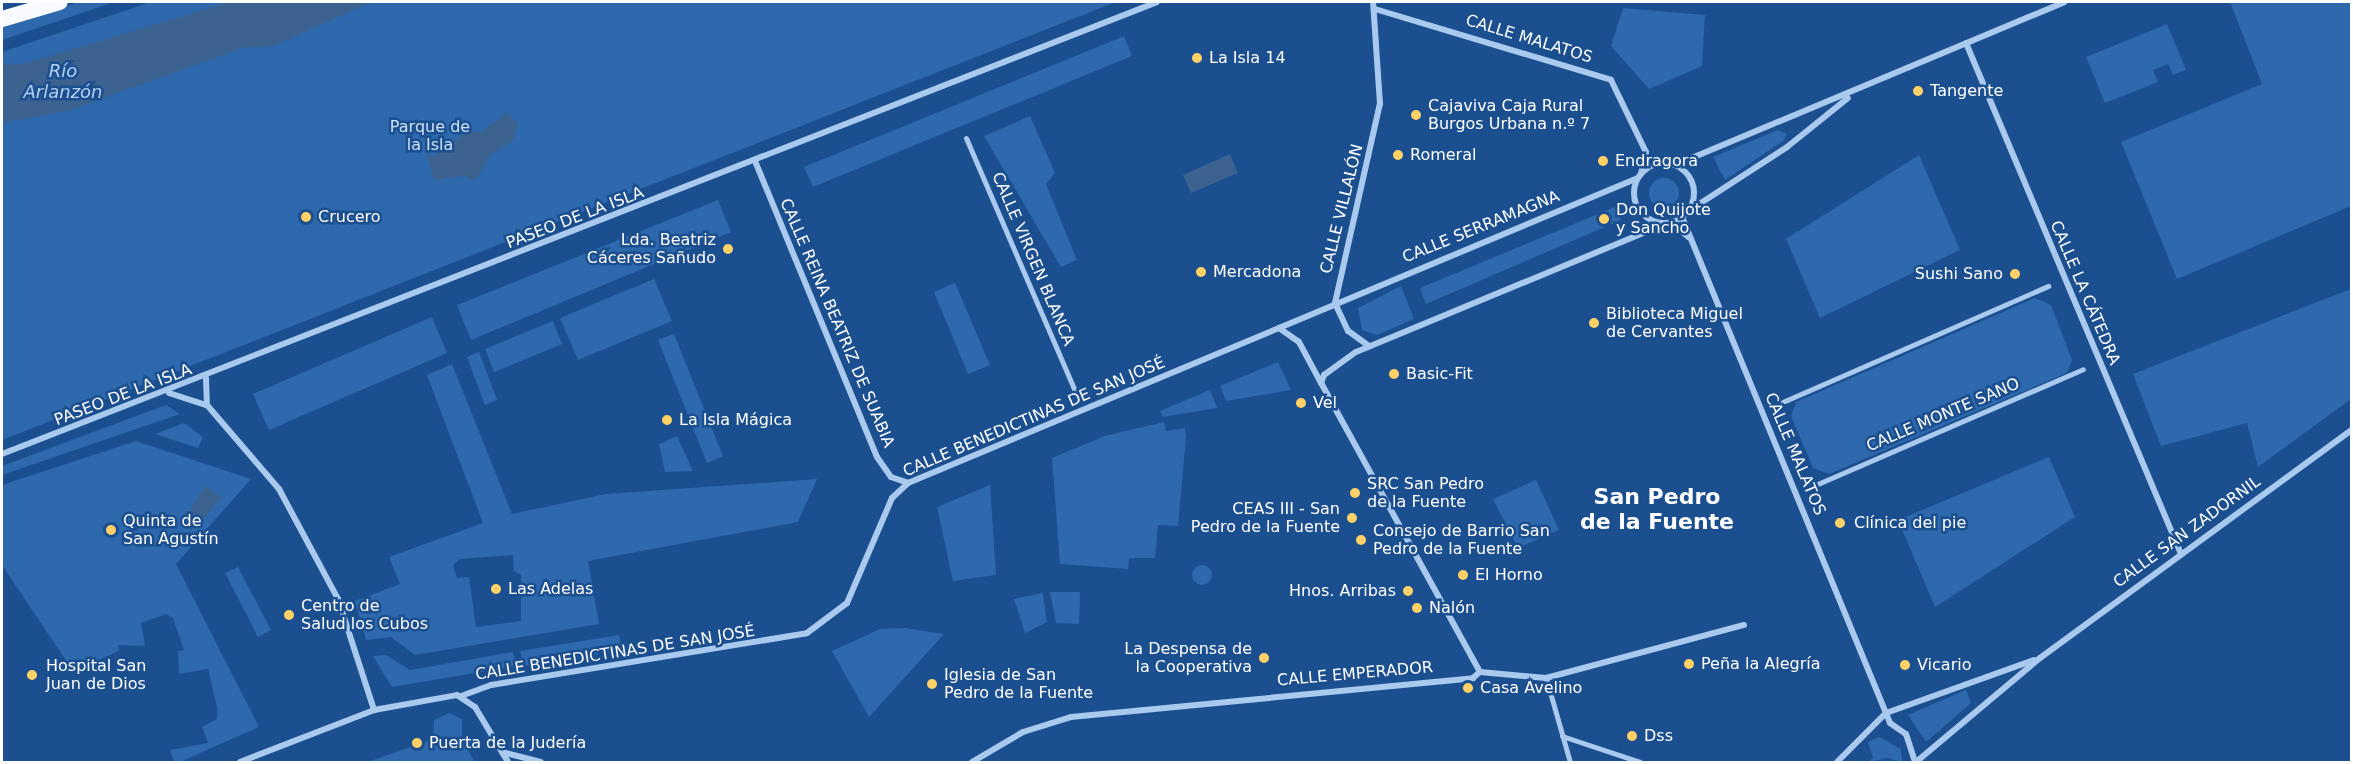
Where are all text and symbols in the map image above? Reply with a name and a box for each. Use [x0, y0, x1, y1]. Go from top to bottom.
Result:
street label: CALLE MALATOS [1463, 11, 1595, 67]
place label: La Isla 14 [1209, 48, 1286, 68]
marker: La Isla 14 [1190, 51, 1204, 65]
water label: Río Arlanzón [23, 61, 103, 104]
place label: Tangente [1930, 81, 2003, 101]
marker: Tangente [1911, 84, 1925, 98]
place label: Cajaviva Caja Rural Burgos Urbana n.º 7 [1428, 96, 1590, 134]
marker: Cajaviva Caja Rural Burgos Urbana n.º 7 [1409, 108, 1423, 122]
park label: Parque de la Isla [390, 117, 470, 155]
street label: CALLE VILLALÓN [1317, 142, 1367, 276]
place label: Romeral [1410, 145, 1476, 165]
marker: Romeral [1391, 148, 1405, 162]
place label: Endragora [1615, 151, 1698, 171]
marker: Endragora [1596, 154, 1610, 168]
street label: CALLE VIRGEN BLANCA [988, 169, 1078, 349]
street label: PASEO DE LA ISLA [504, 183, 646, 253]
street label: CALLE SERRAMAGNA [1400, 187, 1562, 267]
street label: CALLE REINA BEATRIZ DE SUABIA [776, 196, 898, 450]
place label: Don Quijote y Sancho [1616, 200, 1711, 238]
place label: Crucero [318, 207, 381, 227]
marker: Crucero [299, 210, 313, 224]
marker: Don Quijote y Sancho [1597, 212, 1611, 226]
street label: CALLE LA CÁTEDRA [2046, 218, 2124, 368]
place label: Lda. Beatriz Cáceres Sañudo [587, 230, 716, 268]
marker: Lda. Beatriz Cáceres Sañudo [721, 242, 735, 256]
place label: Mercadona [1213, 262, 1301, 282]
place label: Sushi Sano [1915, 264, 2003, 284]
marker: Mercadona [1194, 265, 1208, 279]
marker: Sushi Sano [2008, 267, 2022, 281]
place label: Biblioteca Miguel de Cervantes [1606, 304, 1743, 342]
marker: Biblioteca Miguel de Cervantes [1587, 316, 1601, 330]
street label: CALLE BENEDICTINAS DE SAN JOSÉ [900, 353, 1168, 481]
street label: PASEO DE LA ISLA [52, 360, 194, 430]
place label: Basic-Fit [1406, 364, 1473, 384]
marker: Basic-Fit [1387, 367, 1401, 381]
street label: CALLE MONTE SANO [1864, 374, 2022, 456]
street label: CALLE MALATOS [1760, 390, 1830, 518]
place label: Vel [1313, 393, 1337, 413]
marker: Vel [1294, 396, 1308, 410]
place label: La Isla Mágica [679, 410, 792, 430]
marker: La Isla Mágica [660, 413, 674, 427]
street label: CALLE SAN ZADORNIL [2110, 472, 2264, 592]
place label: SRC San Pedro de la Fuente [1367, 474, 1484, 512]
district label: San Pedro de la Fuente [1580, 483, 1734, 534]
marker: SRC San Pedro de la Fuente [1348, 486, 1362, 500]
place label: CEAS III - San Pedro de la Fuente [1191, 499, 1340, 537]
place label: Quinta de San Agustín [123, 511, 219, 549]
marker: CEAS III - San Pedro de la Fuente [1345, 511, 1359, 525]
place label: Clínica del pie [1854, 513, 1966, 533]
marker: Clínica del pie [1831, 514, 1849, 532]
place label: Consejo de Barrio San Pedro de la Fuente [1373, 521, 1550, 559]
marker: Quinta de San Agustín [104, 523, 118, 537]
marker: Consejo de Barrio San Pedro de la Fuente [1354, 533, 1368, 547]
place label: El Horno [1475, 565, 1543, 585]
marker: El Horno [1456, 568, 1470, 582]
place label: Las Adelas [508, 579, 593, 599]
place label: Hnos. Arribas [1289, 581, 1396, 601]
marker: Las Adelas [489, 582, 503, 596]
marker: Hnos. Arribas [1401, 584, 1415, 598]
place label: Centro de Salud los Cubos [301, 596, 428, 634]
place label: Nalón [1429, 598, 1475, 618]
marker: Nalón [1410, 601, 1424, 615]
marker: Centro de Salud los Cubos [282, 608, 296, 622]
street label: CALLE BENEDICTINAS DE SAN JOSÉ [474, 621, 756, 685]
place label: La Despensa de la Cooperativa [1124, 639, 1252, 677]
marker: La Despensa de la Cooperativa [1257, 651, 1271, 665]
place label: Peña la Alegría [1701, 654, 1821, 674]
place label: Vicario [1917, 655, 1971, 675]
place label: Hospital San Juan de Dios [46, 656, 146, 694]
marker: Peña la Alegría [1682, 657, 1696, 671]
street label: CALLE EMPERADOR [1276, 658, 1434, 690]
marker: Vicario [1898, 658, 1912, 672]
place label: Iglesia de San Pedro de la Fuente [944, 665, 1093, 703]
marker: Hospital San Juan de Dios [23, 666, 41, 684]
marker: Iglesia de San Pedro de la Fuente [925, 677, 939, 691]
place label: Casa Avelino [1480, 678, 1582, 698]
marker: Casa Avelino [1461, 681, 1475, 695]
place label: Dss [1644, 726, 1673, 746]
marker: Dss [1625, 729, 1639, 743]
place label: Puerta de la Judería [429, 733, 586, 753]
marker: Puerta de la Judería [410, 736, 424, 750]

